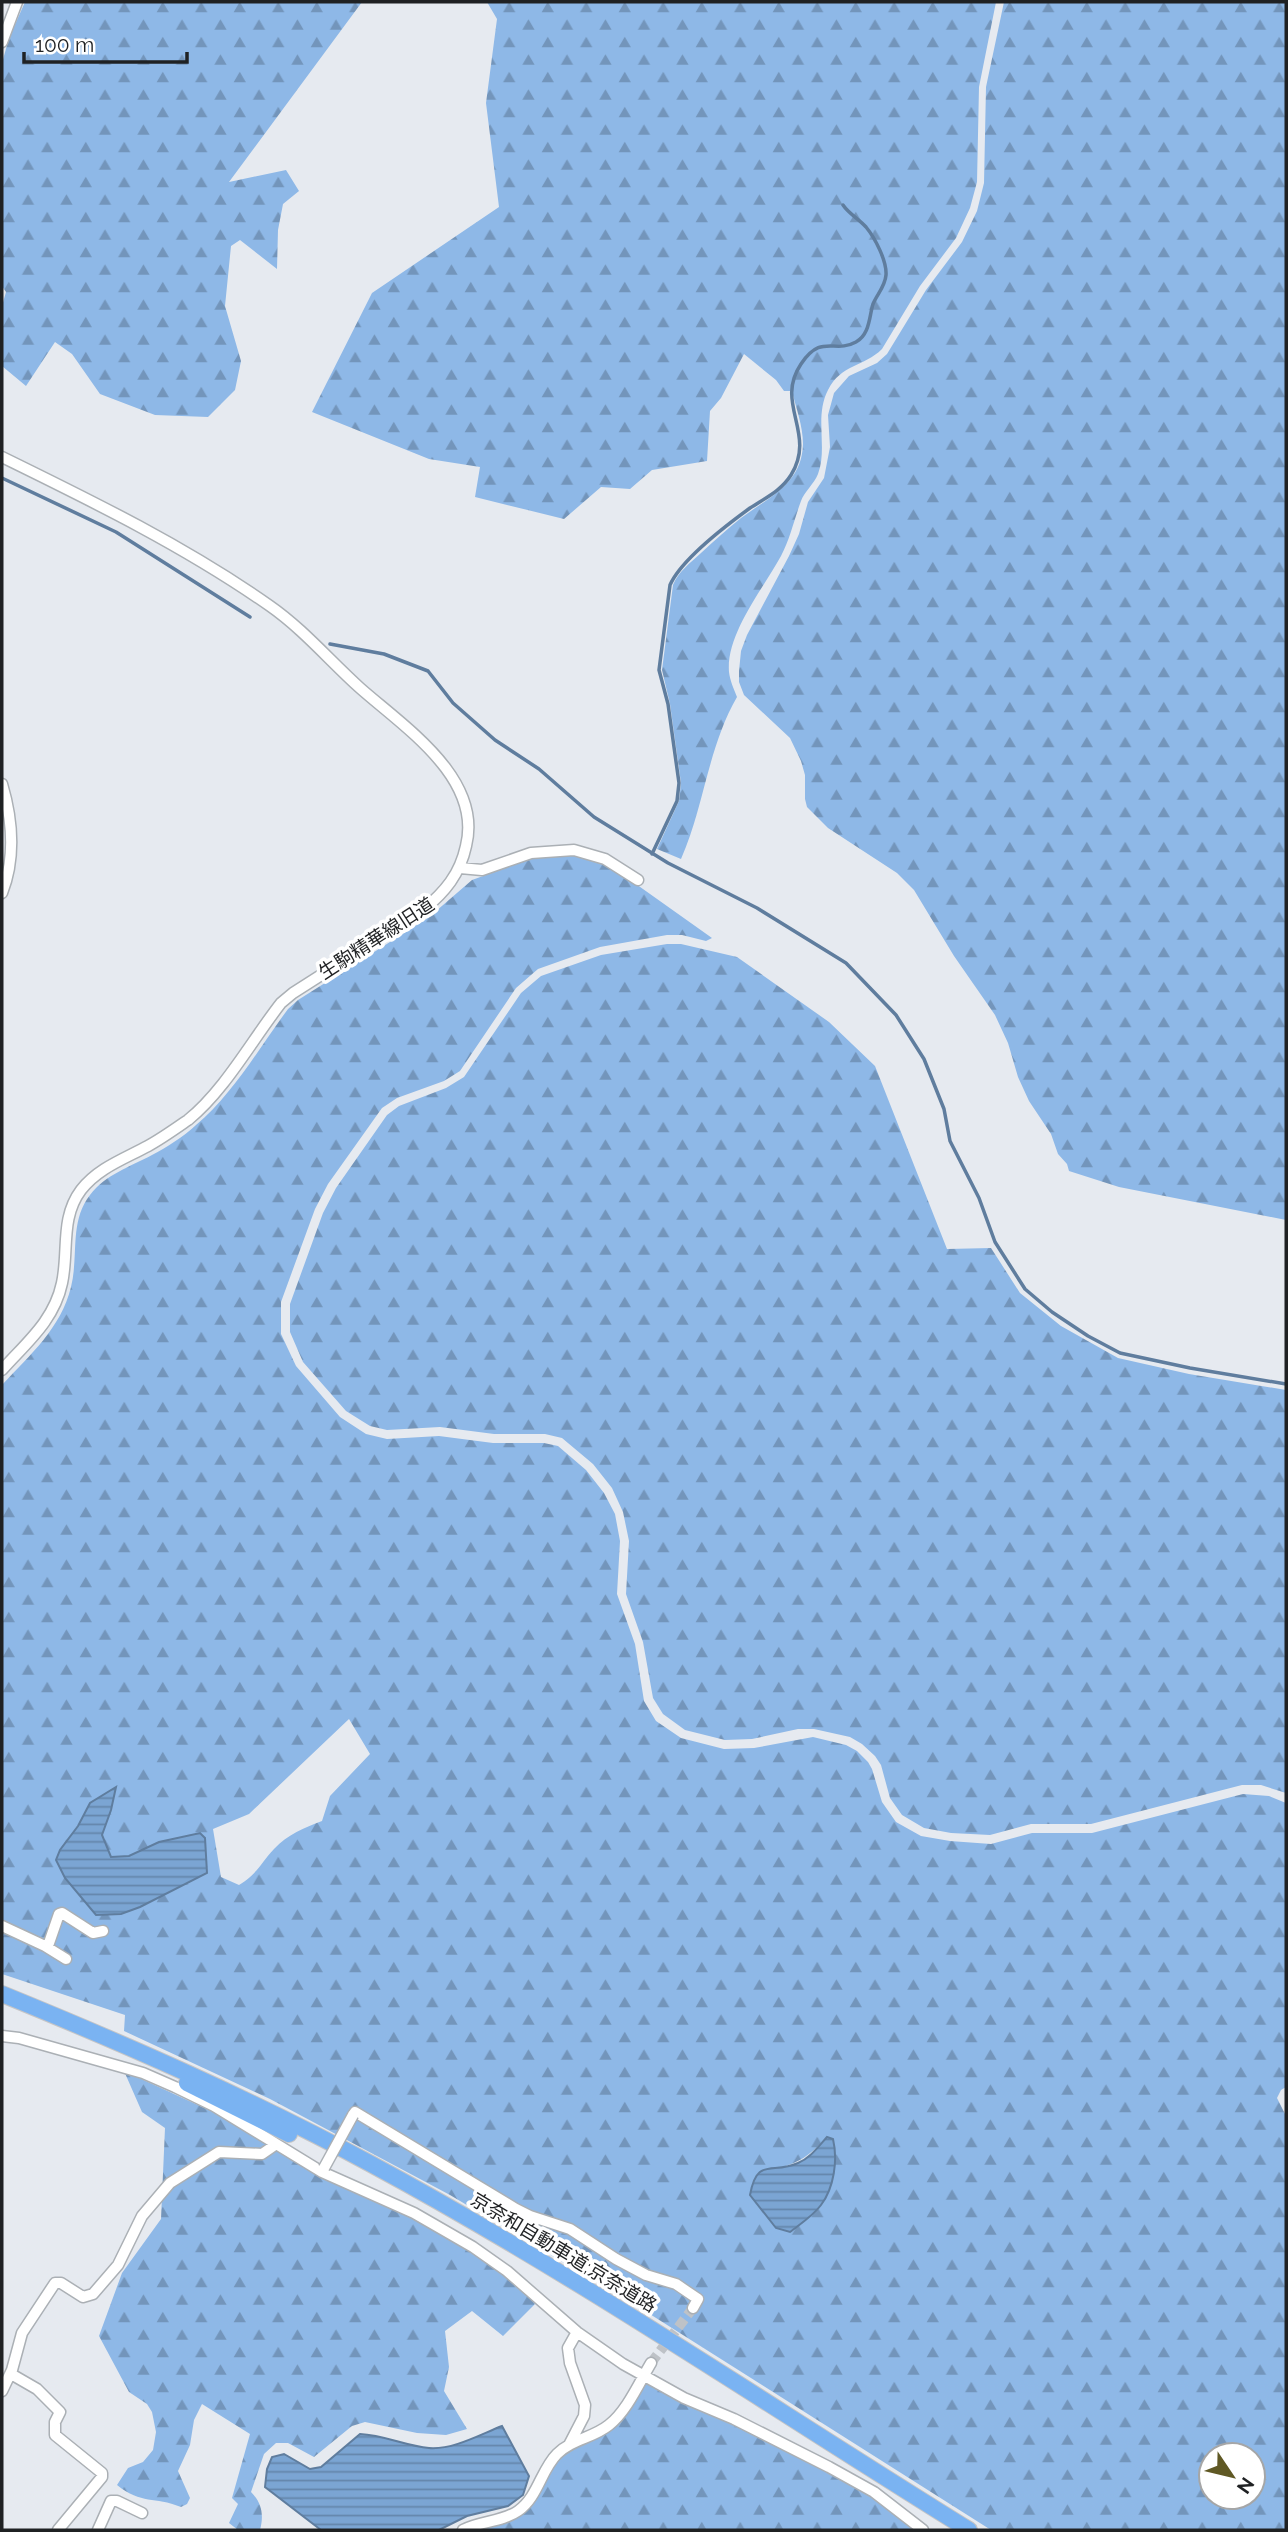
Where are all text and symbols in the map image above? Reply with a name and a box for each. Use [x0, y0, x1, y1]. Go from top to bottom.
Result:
scale bar [24, 21, 187, 65]
text: 100 m [35, 32, 94, 57]
street label: 生駒精華線旧道 [314, 893, 438, 983]
street label: 京奈和自動車道;京奈道路 [467, 2188, 661, 2316]
north arrow [1197, 2441, 1267, 2511]
text: N [1233, 2474, 1259, 2498]

